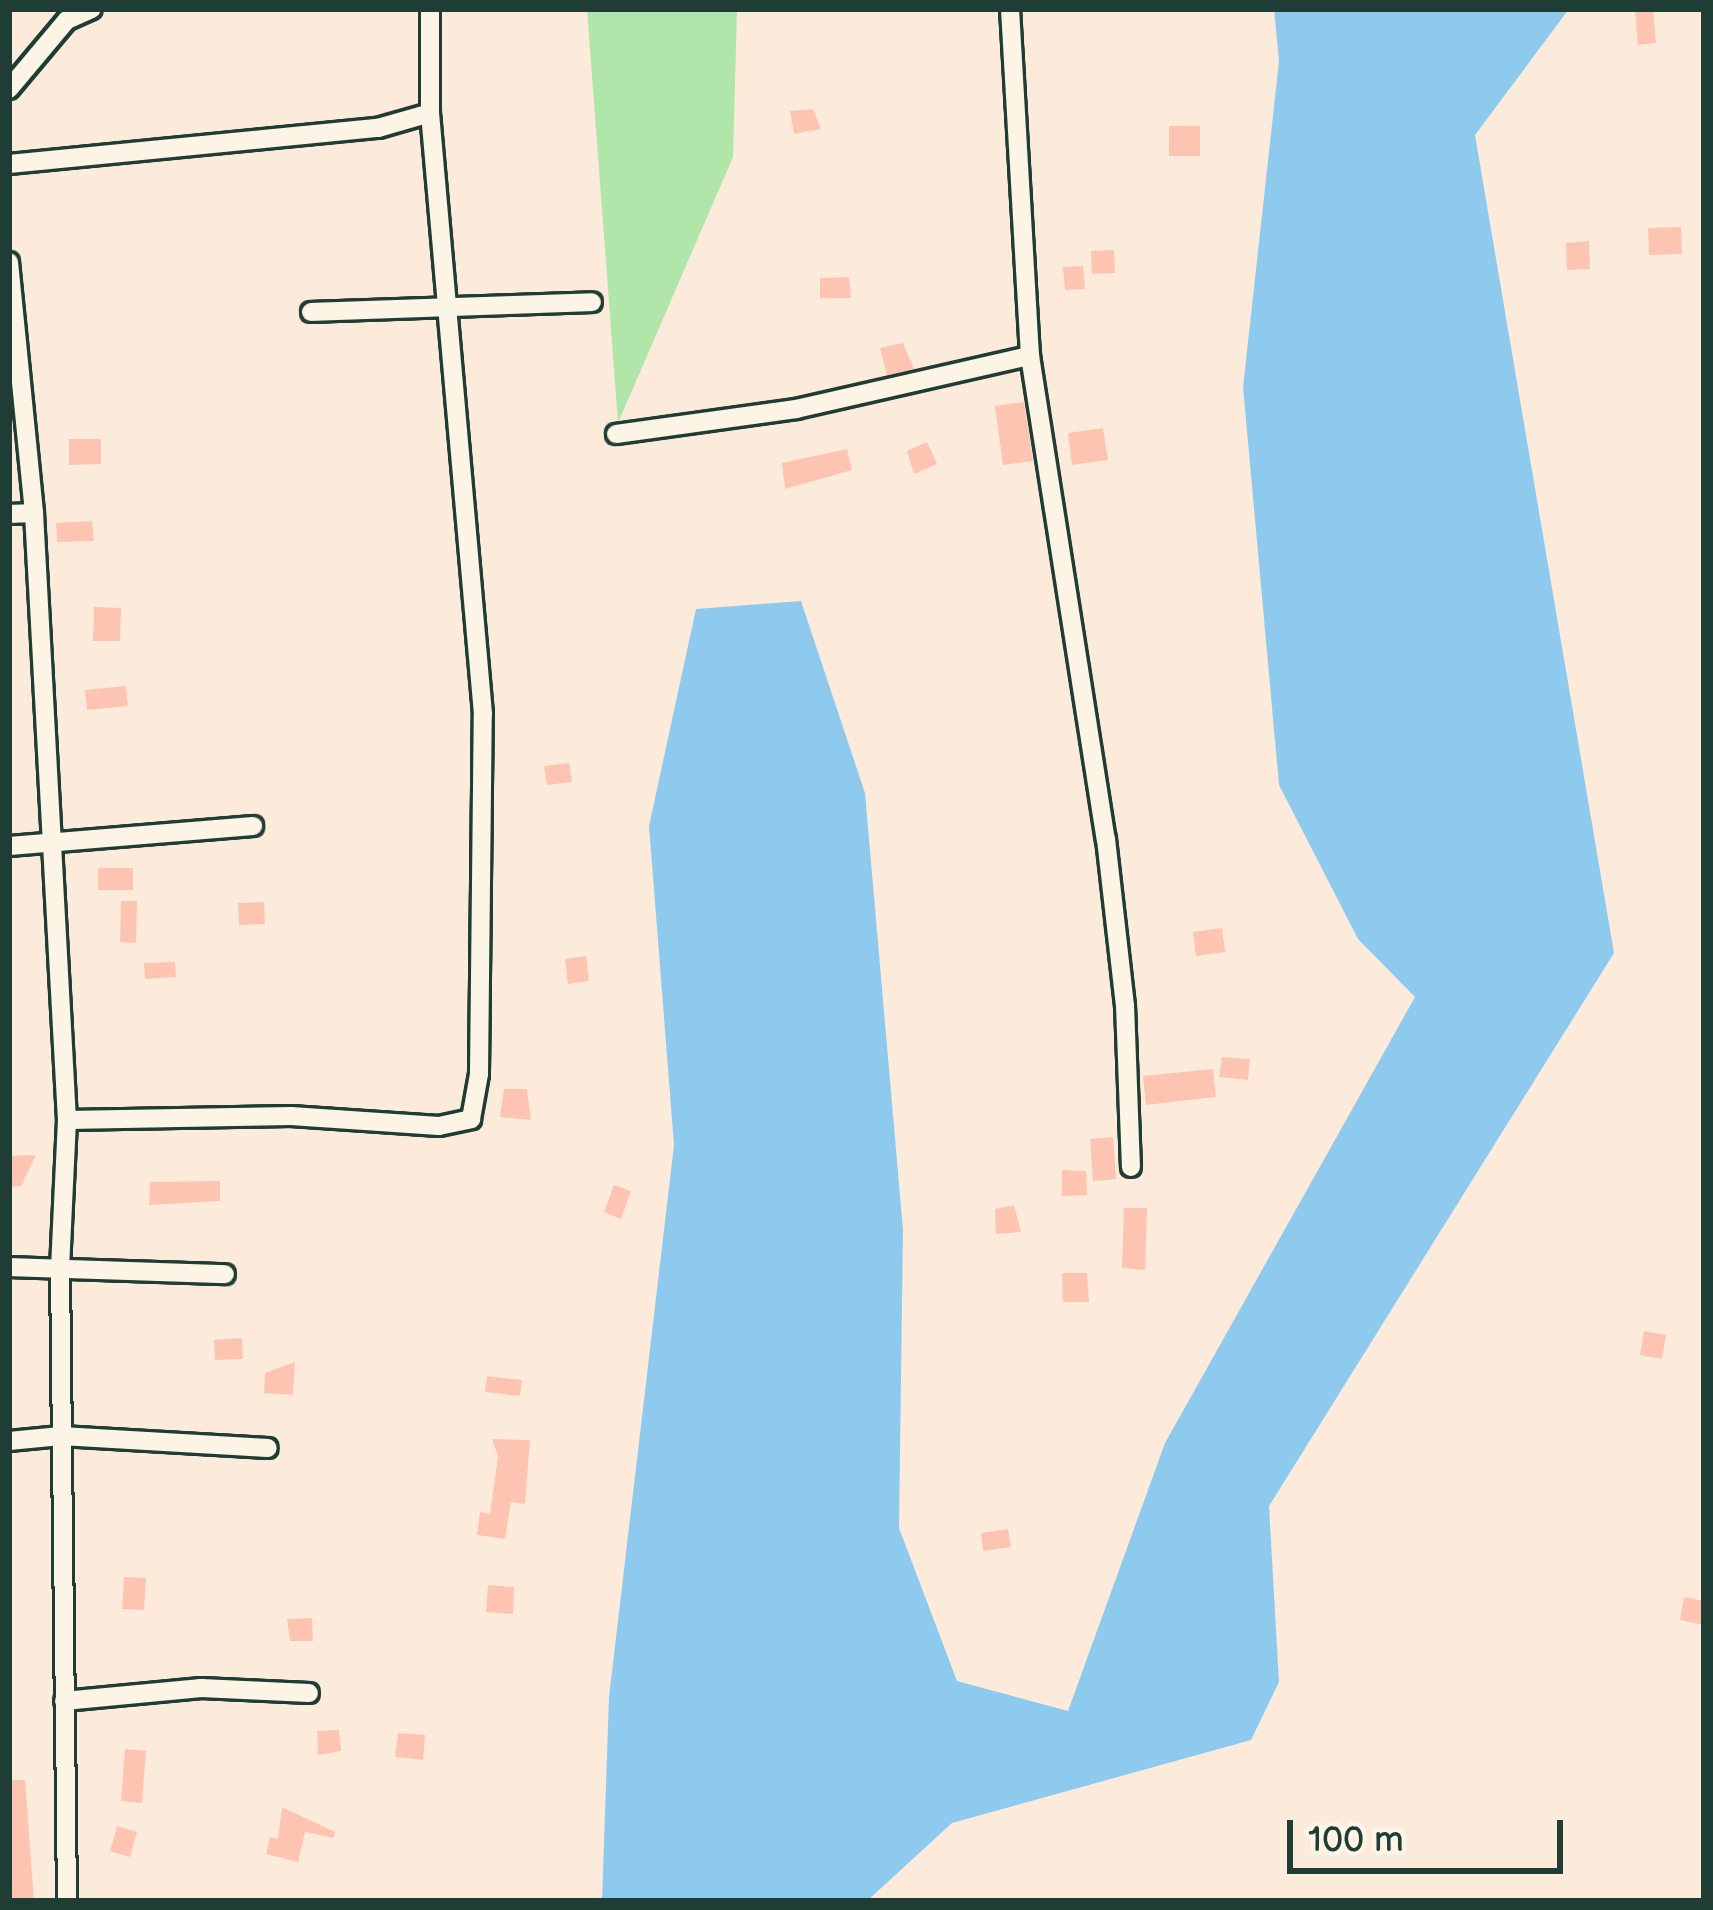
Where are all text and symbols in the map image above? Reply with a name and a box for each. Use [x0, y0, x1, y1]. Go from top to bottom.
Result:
scale bar [1293, 1796, 1569, 1870]
text: 100 m [1308, 1819, 1404, 1862]

